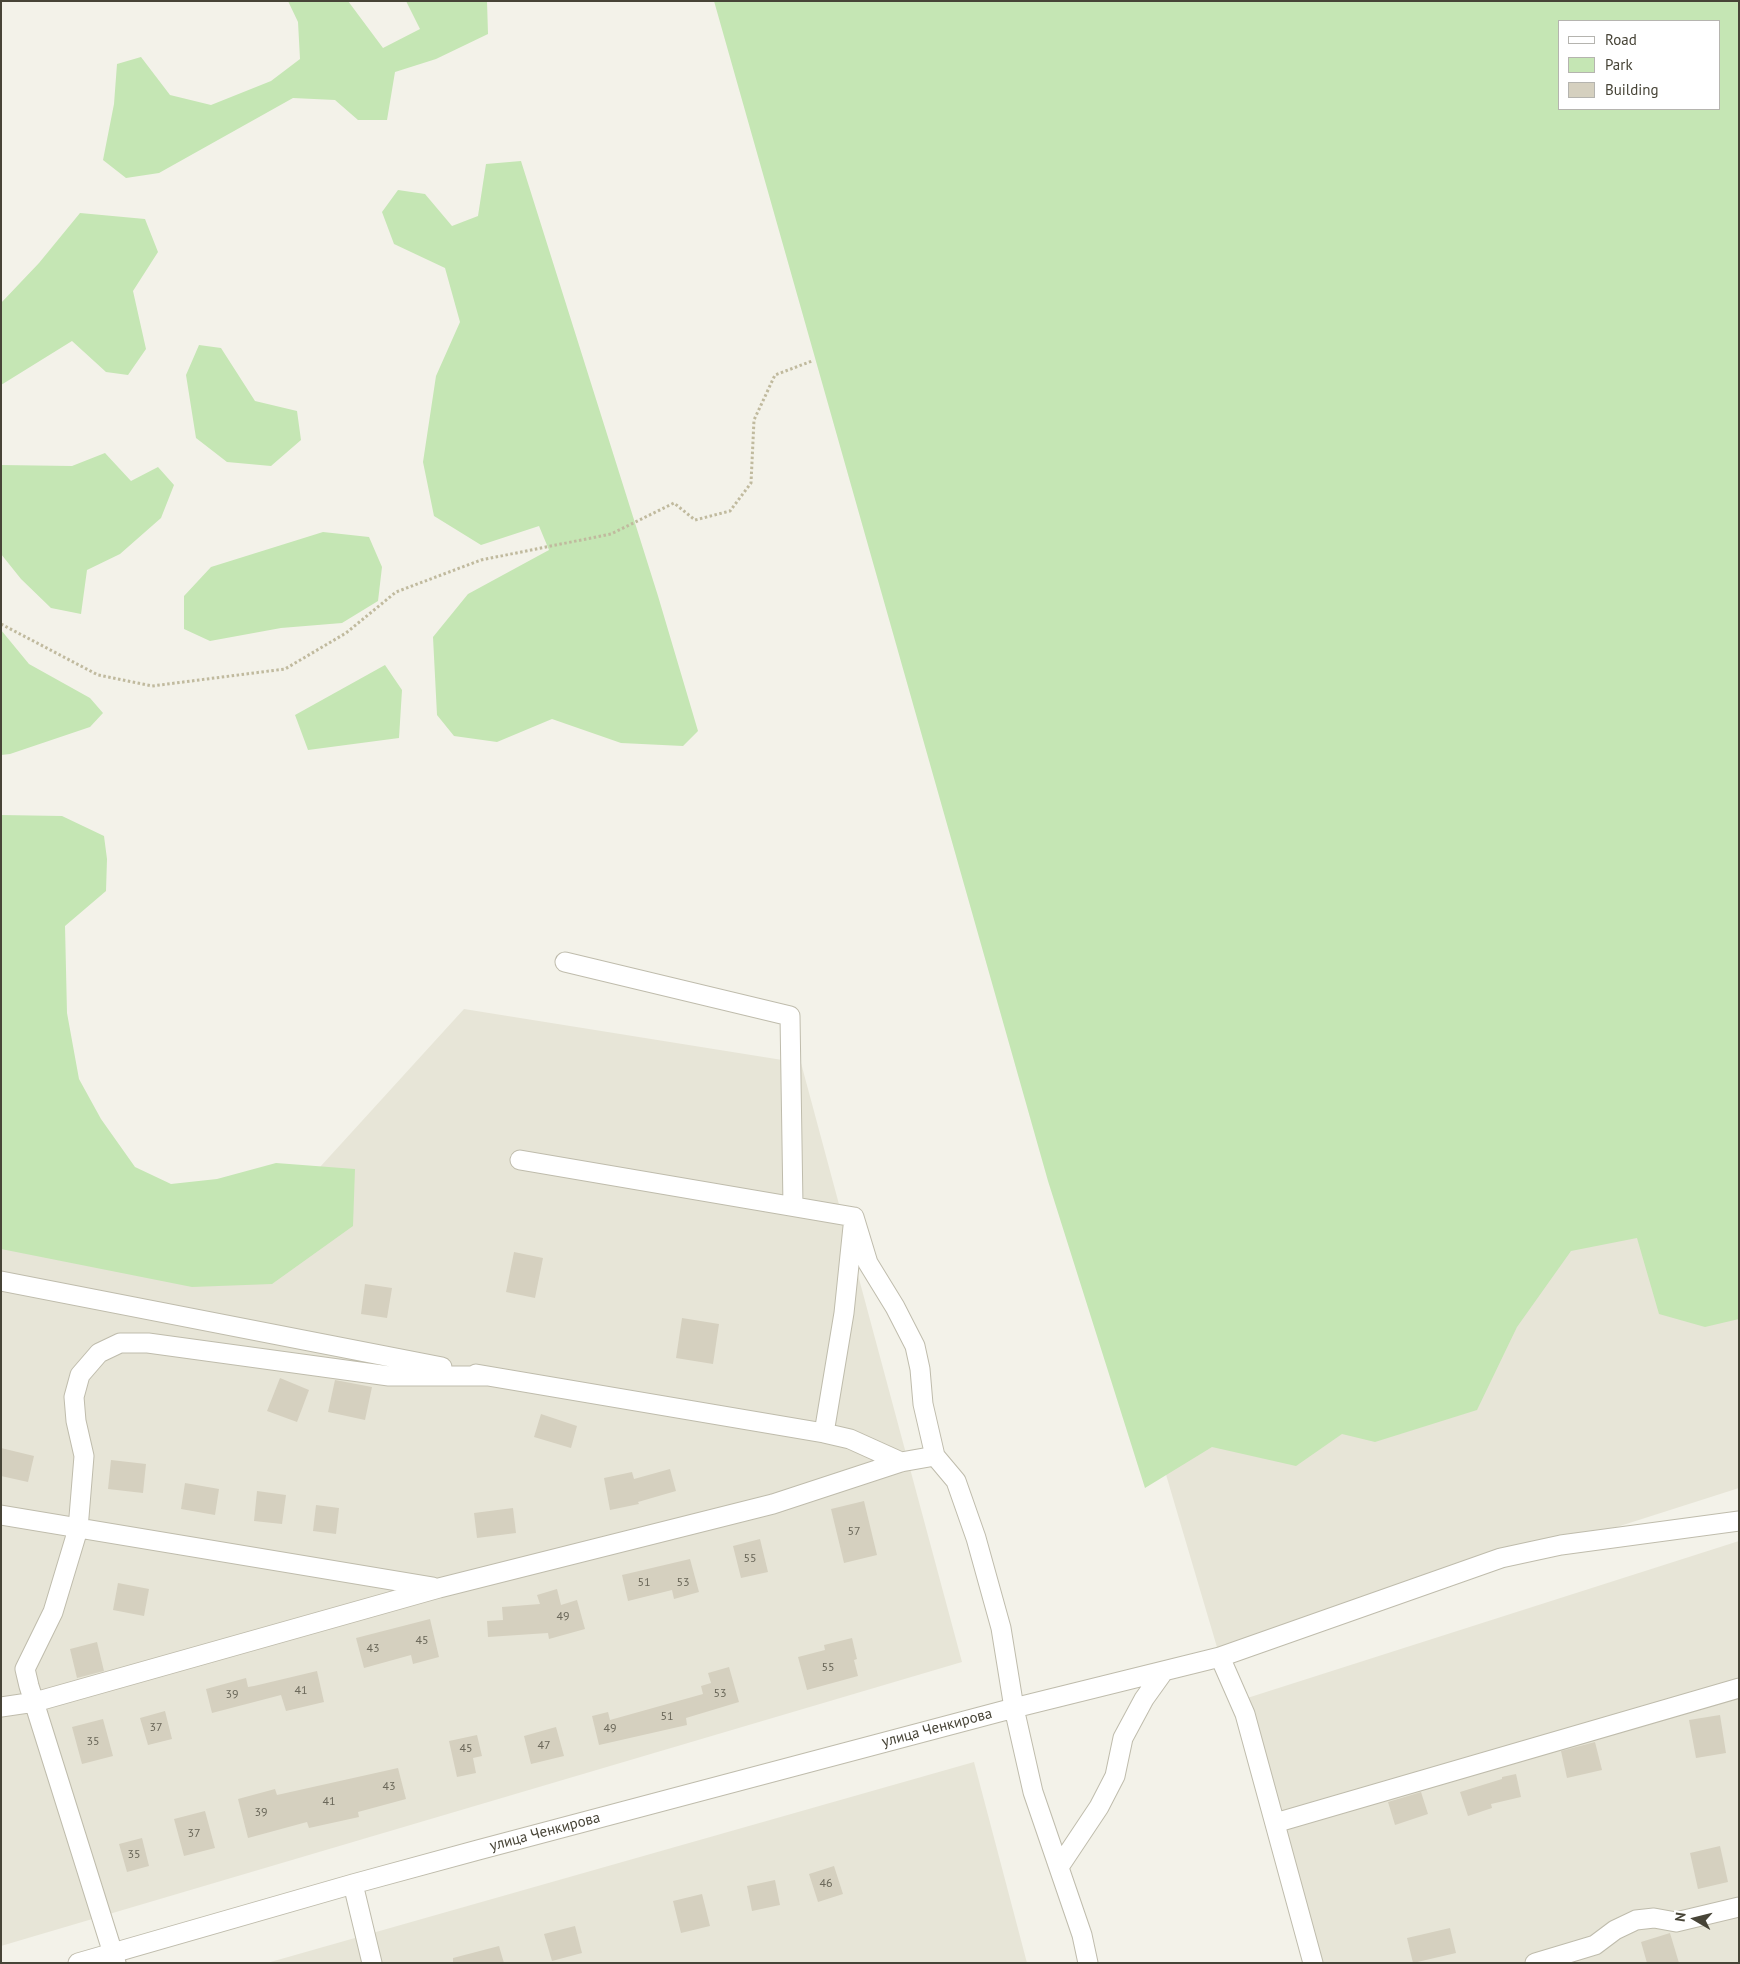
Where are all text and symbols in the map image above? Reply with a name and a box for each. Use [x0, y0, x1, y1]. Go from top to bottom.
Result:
legend [1558, 20, 1720, 110]
text: Road [1605, 30, 1637, 49]
text: Park [1605, 55, 1633, 74]
text: Building [1605, 80, 1659, 99]
house number: 57 [847, 1525, 861, 1539]
house number: 55 [743, 1552, 757, 1566]
house number: 51 [637, 1576, 651, 1590]
house number: 53 [676, 1576, 690, 1590]
house number: 49 [556, 1610, 570, 1624]
house number: 45 [415, 1634, 429, 1648]
house number: 43 [366, 1642, 380, 1656]
house number: 55 [821, 1661, 835, 1675]
house number: 41 [294, 1684, 308, 1698]
house number: 53 [713, 1687, 727, 1701]
house number: 39 [225, 1688, 239, 1702]
street label: улица Ченкирова [880, 1705, 994, 1751]
house number: 51 [660, 1710, 674, 1724]
house number: 37 [149, 1721, 163, 1735]
house number: 49 [603, 1722, 617, 1736]
house number: 35 [86, 1735, 100, 1749]
house number: 47 [537, 1739, 551, 1753]
house number: 45 [459, 1742, 473, 1756]
house number: 43 [382, 1780, 396, 1794]
house number: 41 [322, 1795, 336, 1809]
house number: 39 [254, 1806, 268, 1820]
street label: улица Ченкирова [488, 1809, 602, 1855]
house number: 37 [187, 1827, 201, 1841]
house number: 35 [127, 1848, 141, 1862]
house number: 46 [819, 1877, 833, 1891]
north arrow [1670, 1894, 1720, 1944]
text: N [1671, 1911, 1690, 1923]

